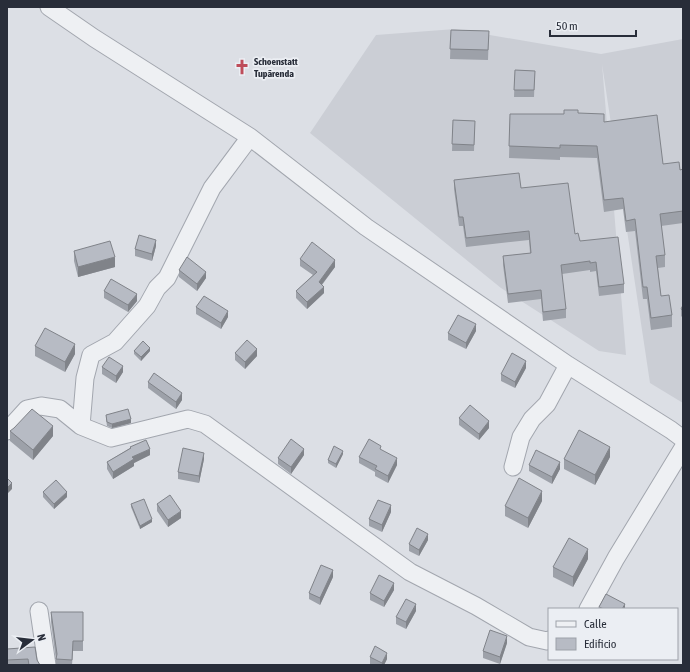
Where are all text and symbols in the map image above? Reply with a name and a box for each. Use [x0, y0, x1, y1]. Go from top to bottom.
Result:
scale bar [550, 12, 636, 38]
text: 50 m [556, 19, 578, 33]
place label: Schoenstatt Tupãrenda [254, 56, 298, 79]
church icon: Schoenstatt Tupãrenda [233, 58, 251, 76]
legend [548, 608, 678, 660]
text: Calle [584, 617, 607, 631]
north arrow [12, 620, 52, 660]
text: N [35, 633, 48, 642]
text: Edificio [584, 637, 617, 651]

